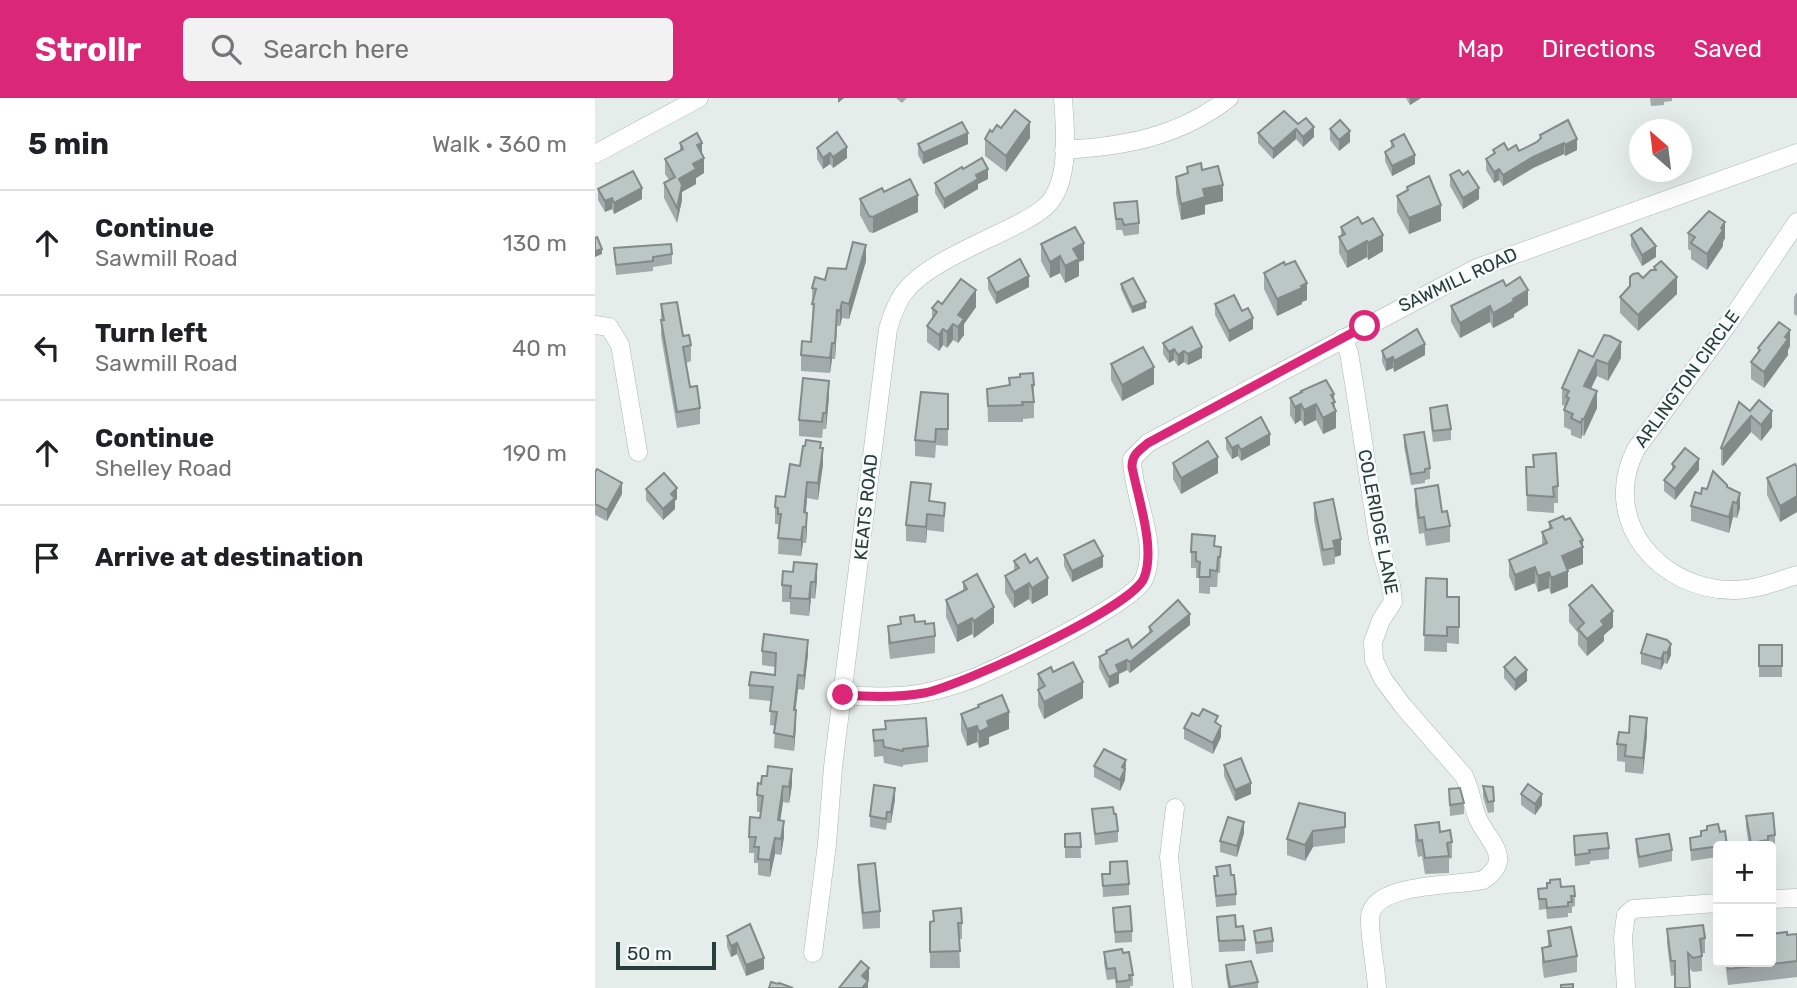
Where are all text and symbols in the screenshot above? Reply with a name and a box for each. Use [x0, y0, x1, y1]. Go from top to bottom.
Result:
search box [183, 18, 673, 81]
text: Strollr [35, 30, 141, 69]
icon: search [207, 30, 245, 68]
text: Search here [263, 34, 409, 65]
text: Map [1457, 35, 1504, 63]
text: Directions [1542, 35, 1655, 63]
text: Saved [1693, 35, 1762, 63]
north arrow [1629, 119, 1692, 182]
text: 5 min [28, 126, 109, 162]
text: Walk · 360 m [432, 130, 567, 158]
text: Continue [95, 213, 214, 244]
icon: ahead [28, 224, 66, 262]
text: 130 m [503, 229, 567, 257]
street label: SAWMILL ROAD [1395, 243, 1521, 317]
text: Sawmill Road [95, 244, 238, 272]
street label: ARLINGTON CIRCLE [1630, 306, 1744, 452]
route start [1349, 310, 1380, 341]
text: Turn left [95, 318, 207, 349]
icon: left [28, 329, 66, 367]
text: 40 m [512, 334, 567, 362]
text: Sawmill Road [95, 349, 238, 377]
text: Continue [95, 423, 214, 454]
icon: ahead [28, 434, 66, 472]
text: 190 m [503, 439, 567, 467]
street label: COLERIDGE LANE [1353, 447, 1403, 597]
street label: KEATS ROAD [849, 453, 883, 561]
text: Shelley Road [95, 454, 232, 482]
icon: arrive [28, 539, 66, 577]
text: Arrive at destination [95, 542, 363, 573]
route end [827, 679, 858, 710]
map controls [1713, 841, 1776, 967]
button: + [1713, 841, 1776, 904]
button: − [1713, 904, 1776, 967]
scale bar [616, 939, 716, 971]
text: 50 m [627, 942, 672, 965]

